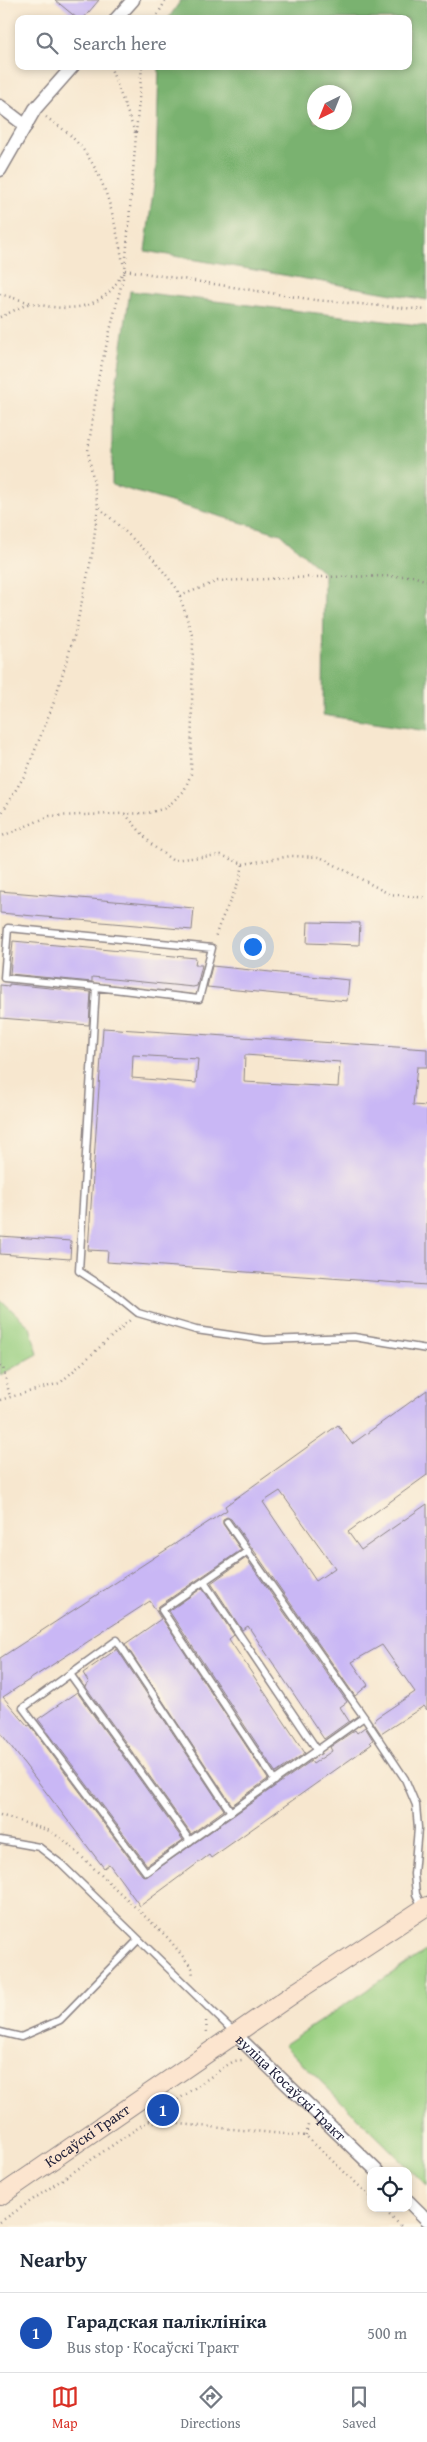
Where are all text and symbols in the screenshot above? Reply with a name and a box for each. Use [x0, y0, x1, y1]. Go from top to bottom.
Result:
search box [15, 15, 412, 70]
icon: search [33, 29, 61, 57]
text: Search here [73, 29, 167, 57]
north arrow [307, 85, 352, 130]
your location [240, 934, 266, 960]
street label: вуліца Косаўскі Тракт [231, 2029, 351, 2146]
pin: 1 [147, 2091, 179, 2129]
street label: Косаўскі Тракт [40, 2098, 134, 2172]
map controls [367, 2167, 412, 2212]
button: locate [367, 2167, 412, 2212]
text: Nearby [20, 2244, 87, 2275]
text: Гарадская паліклініка [67, 2307, 267, 2335]
text: 1 [32, 2321, 40, 2345]
text: 500 m [367, 2321, 407, 2345]
text: Bus stop · Косаўскі Тракт [67, 2335, 239, 2359]
tab: Map [51, 2383, 79, 2433]
tab: Directions [180, 2383, 241, 2433]
tab: Saved [342, 2383, 376, 2433]

